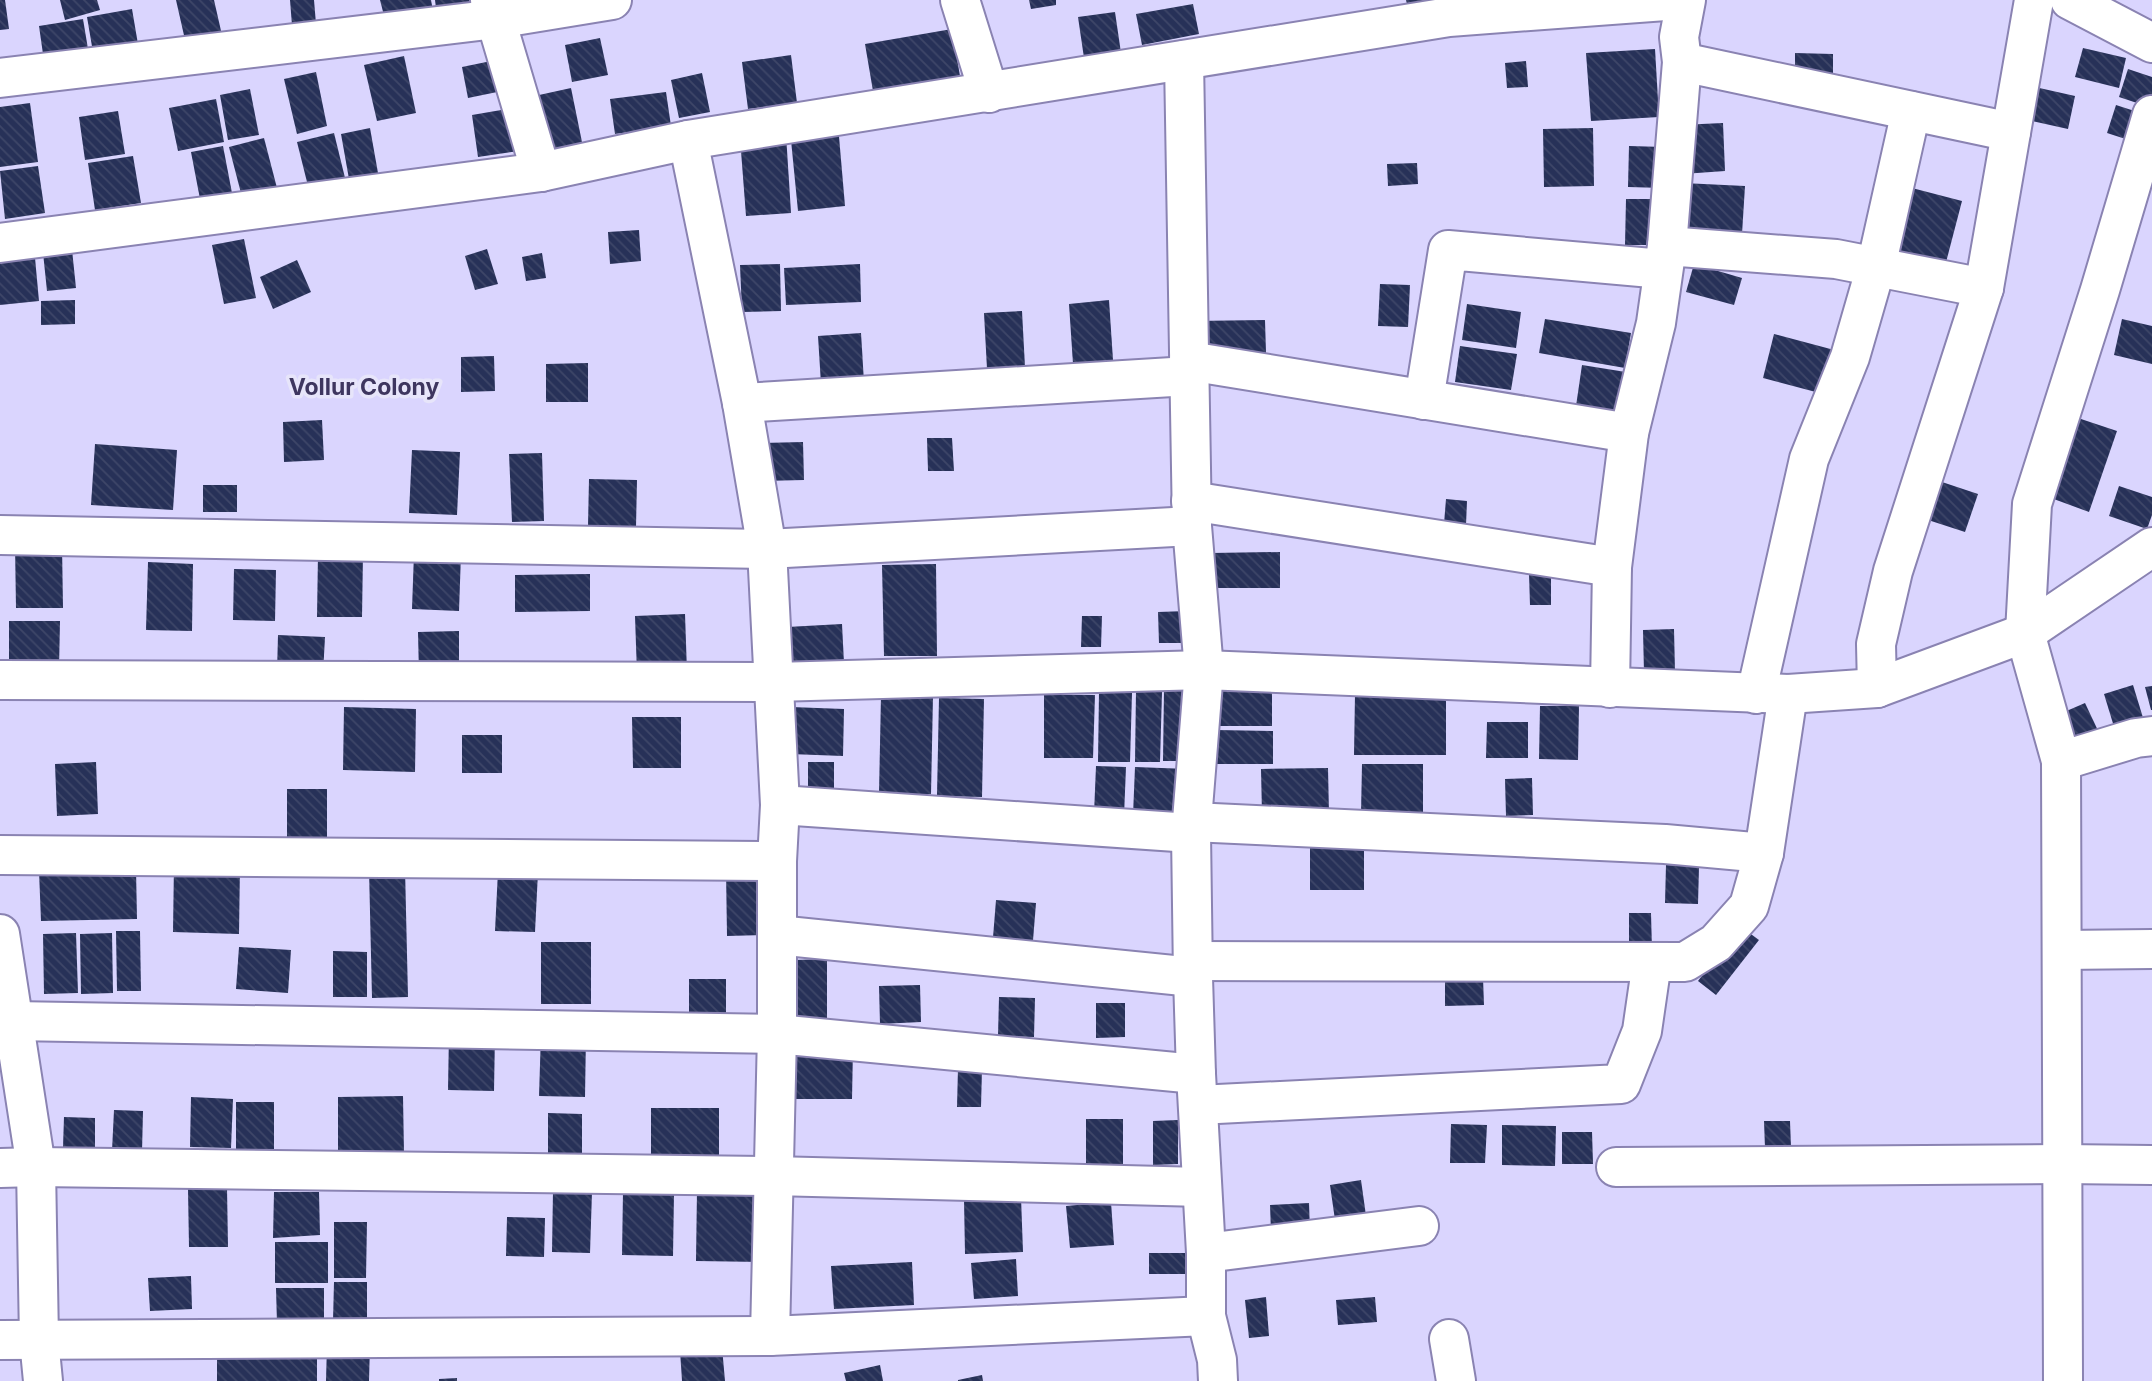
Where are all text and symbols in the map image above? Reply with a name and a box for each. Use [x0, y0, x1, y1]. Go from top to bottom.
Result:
district label: Vollur Colony [289, 373, 440, 401]

